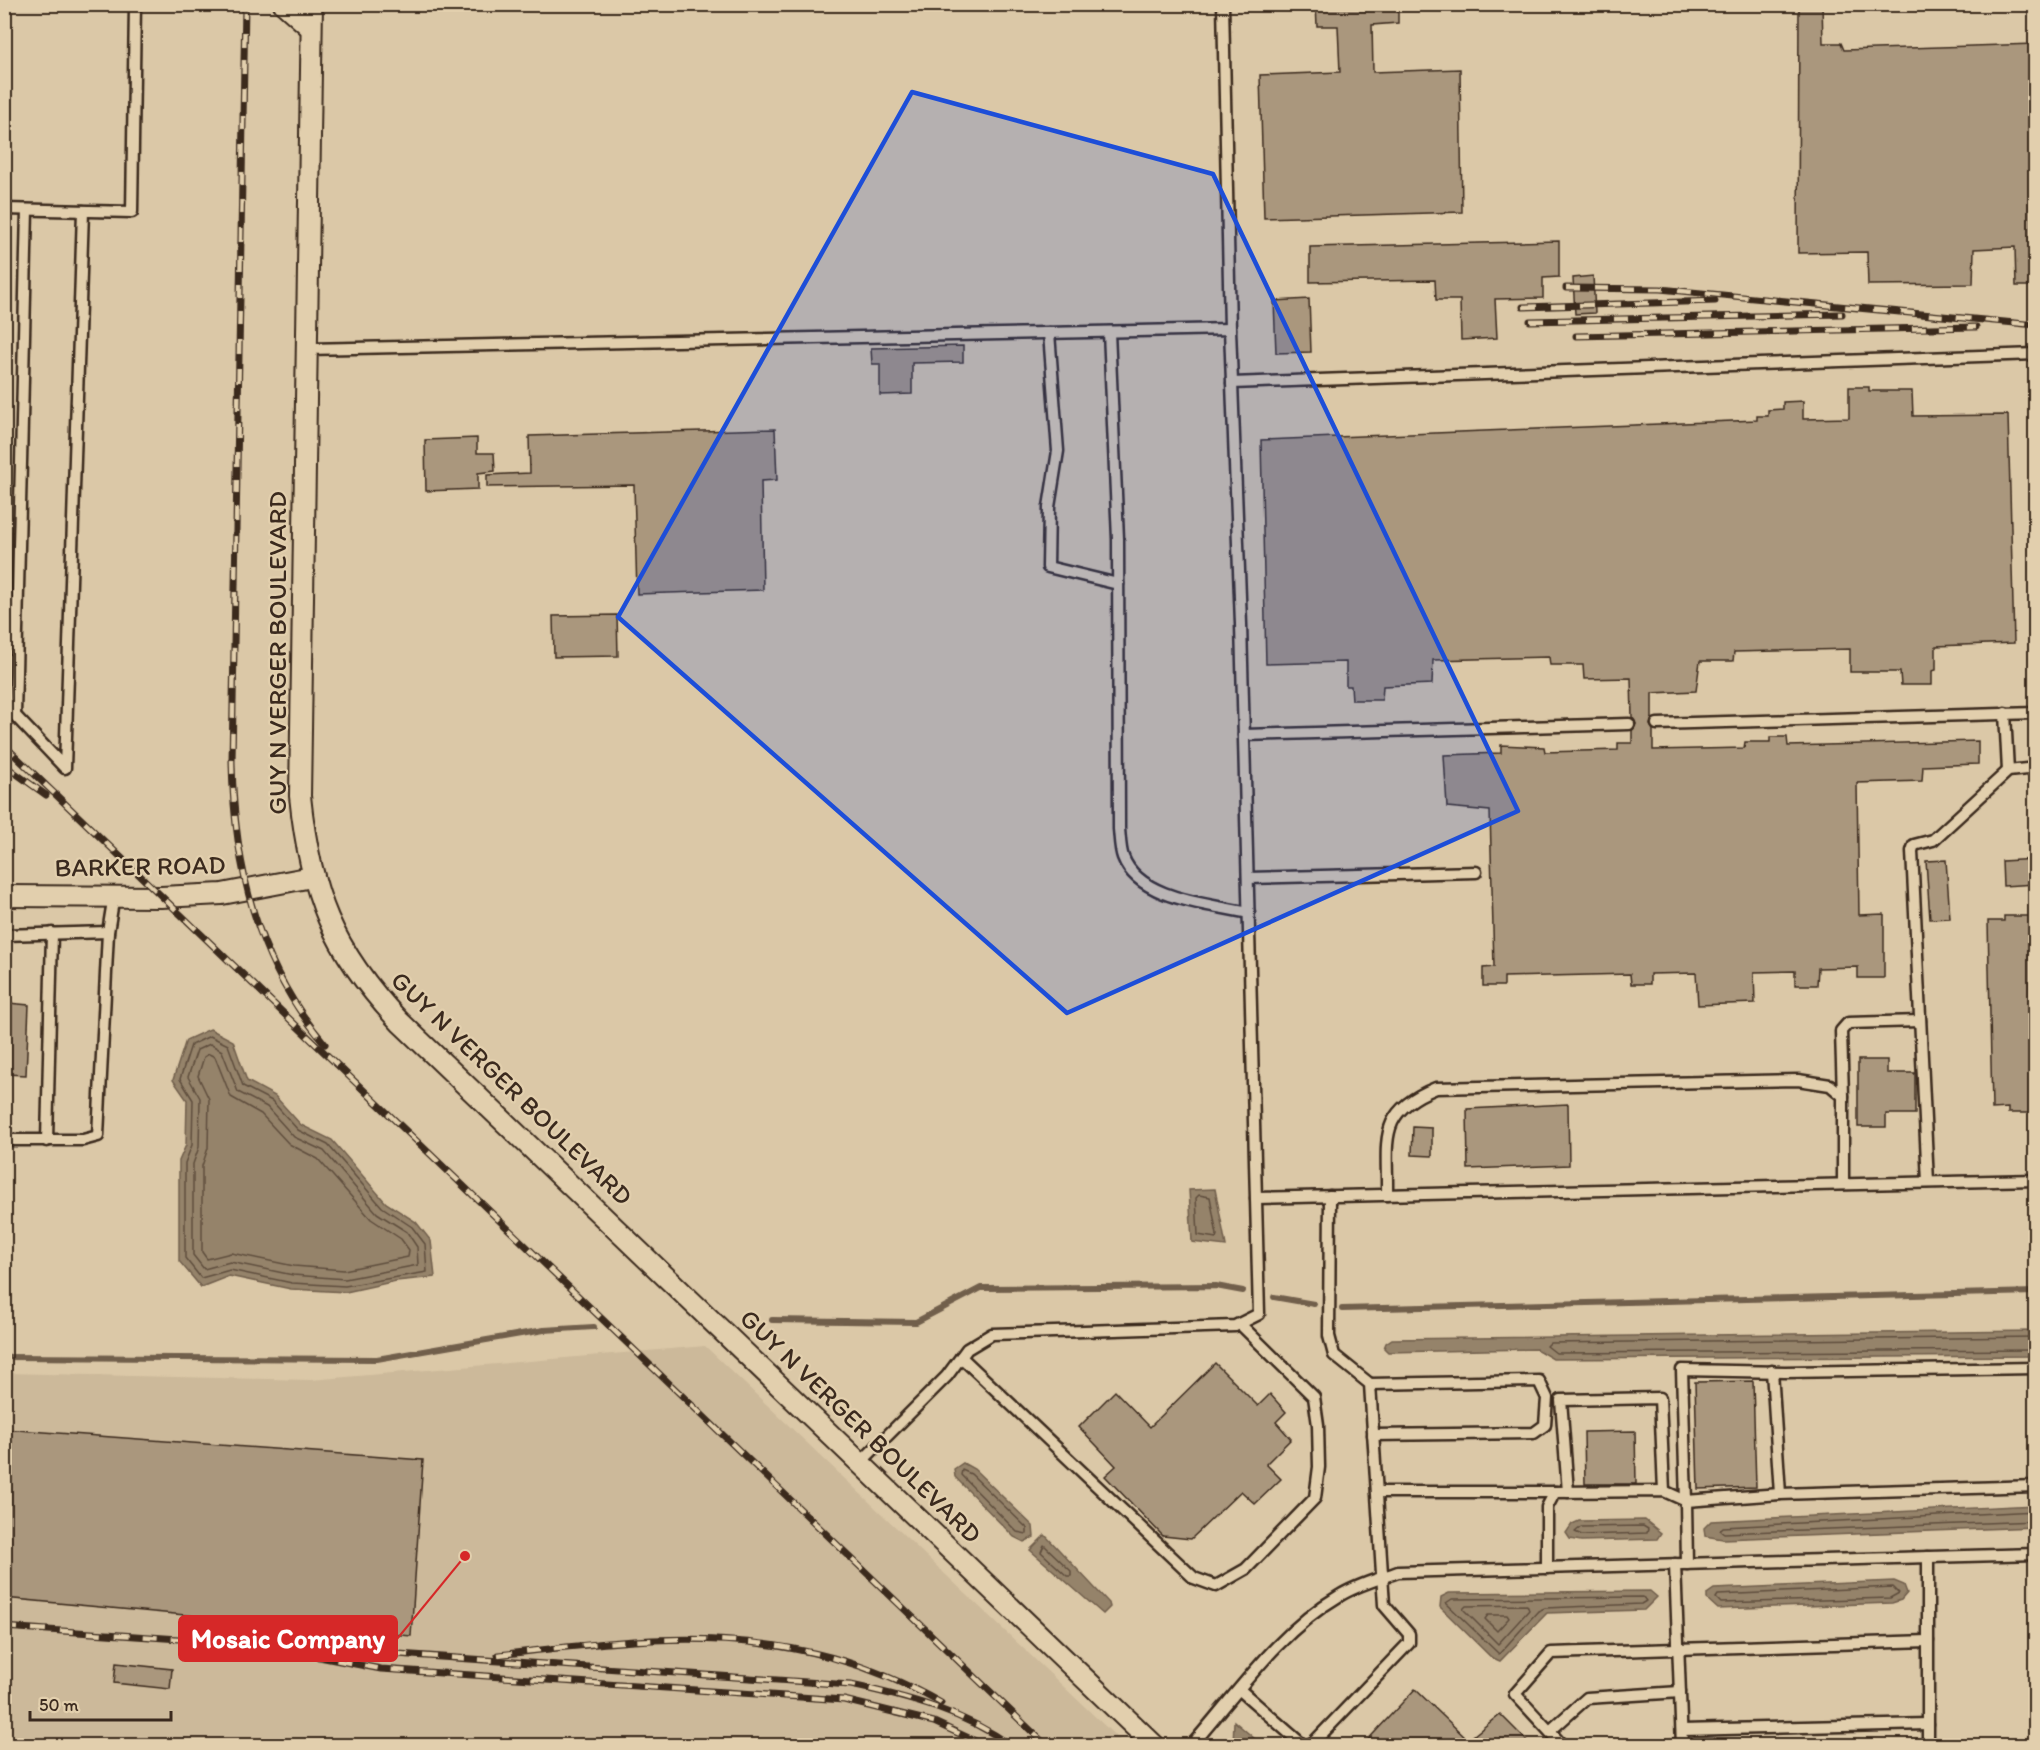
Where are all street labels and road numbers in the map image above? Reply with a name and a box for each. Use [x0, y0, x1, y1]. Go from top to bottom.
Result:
street label: GUY N VERGER BOULEVARD [261, 491, 293, 815]
street label: BARKER ROAD [54, 849, 226, 883]
street label: GUY N VERGER BOULEVARD [384, 964, 640, 1212]
street label: GUY N VERGER BOULEVARD [733, 1302, 989, 1550]

